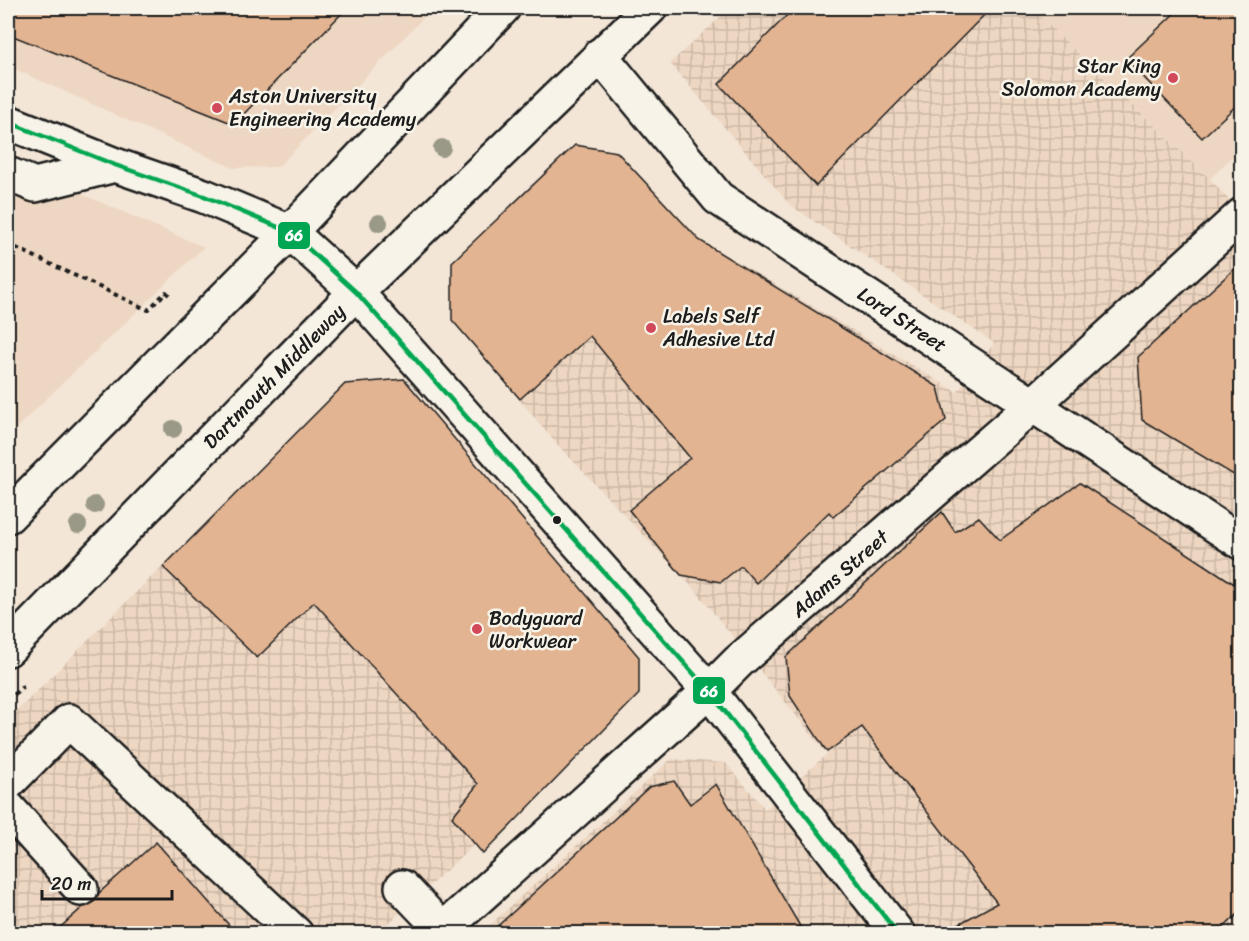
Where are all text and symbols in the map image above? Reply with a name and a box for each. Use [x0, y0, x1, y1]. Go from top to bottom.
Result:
place label: Star King Solomon Academy [1001, 49, 1162, 107]
marker: Star King Solomon Academy [1166, 71, 1180, 85]
place label: Aston University Engineering Academy [228, 79, 417, 137]
marker: Aston University Engineering Academy [210, 101, 224, 115]
line badge: 66 [277, 221, 311, 250]
text: 66 [284, 221, 303, 250]
street label: Lord Street [850, 277, 954, 362]
street label: Dartmouth Middleway [194, 295, 355, 458]
place label: Labels Self Adhesive Ltd [662, 299, 775, 357]
marker: Labels Self Adhesive Ltd [644, 321, 658, 335]
unlabelled marker [551, 514, 563, 526]
street label: Adams Street [782, 520, 898, 627]
place label: Bodyguard Workwear [489, 601, 584, 659]
marker: Bodyguard Workwear [470, 622, 484, 636]
line badge: 66 [692, 676, 726, 705]
text: 66 [699, 677, 718, 706]
scale bar [42, 863, 172, 901]
text: 20 m [51, 868, 91, 900]

